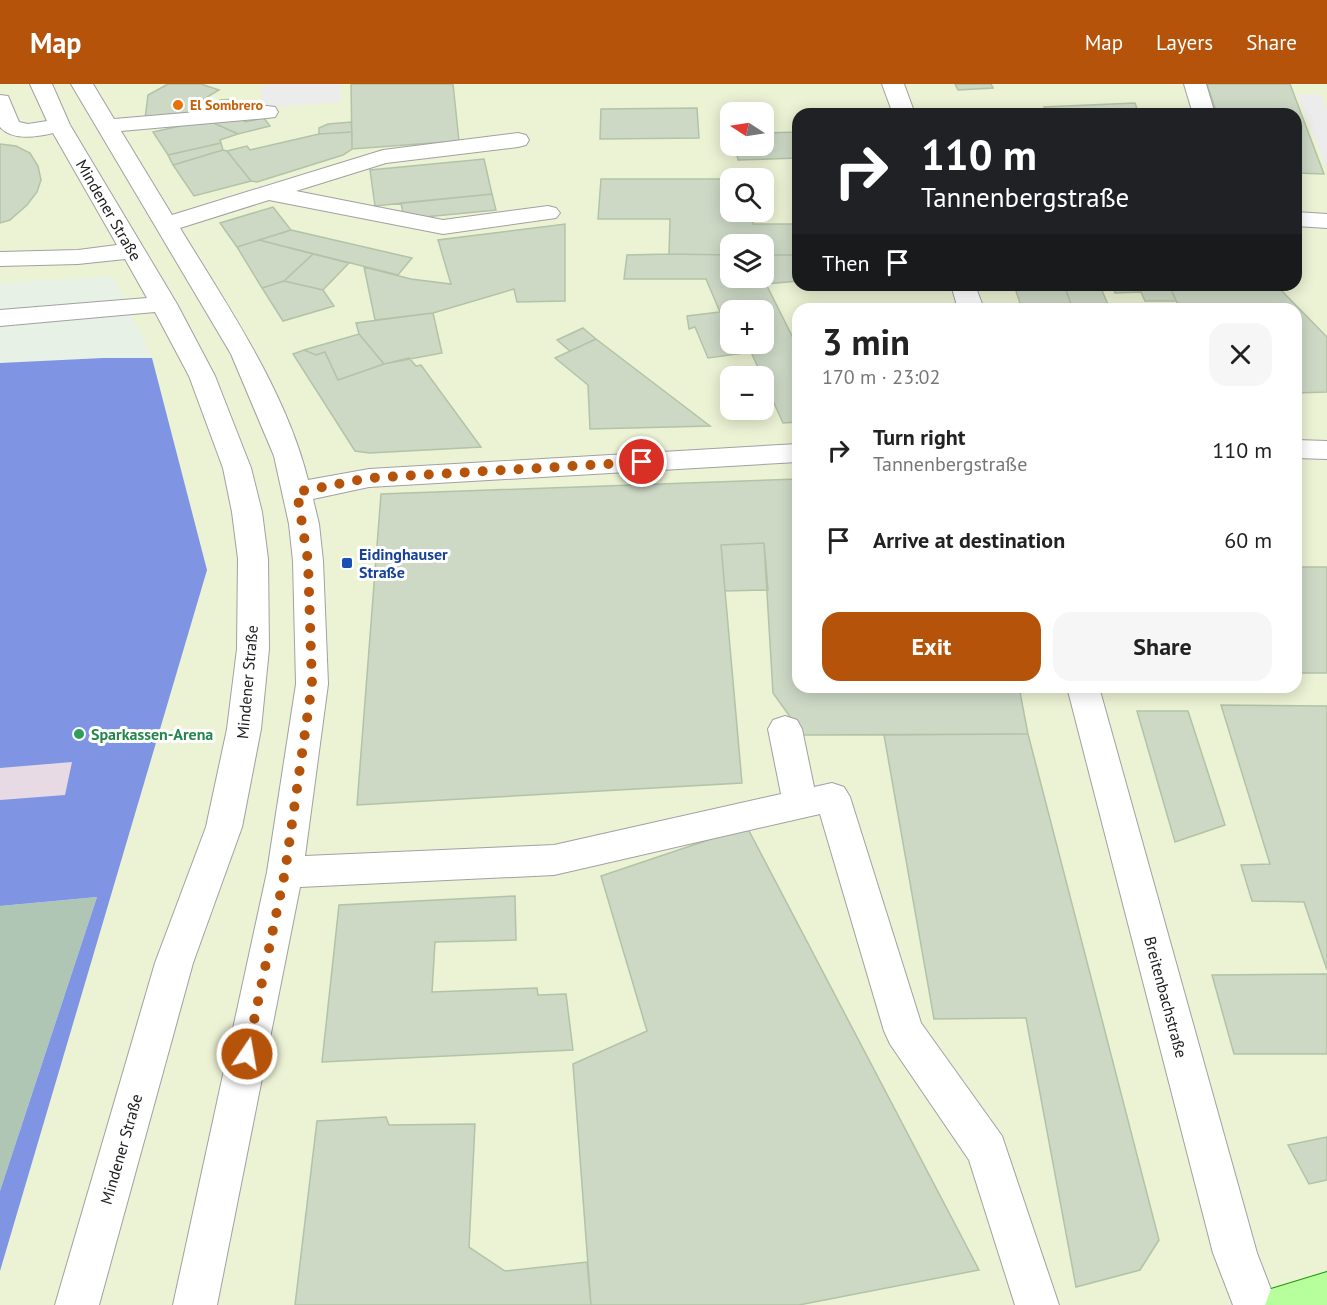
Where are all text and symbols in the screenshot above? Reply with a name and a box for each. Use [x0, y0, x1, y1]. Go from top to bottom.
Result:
text: Map [30, 24, 81, 61]
text: Map [1085, 29, 1123, 56]
text: Layers [1156, 29, 1213, 56]
text: Share [1246, 29, 1297, 56]
place label: El Sombrero [190, 96, 264, 114]
marker: El Sombrero [171, 98, 185, 112]
north arrow [720, 102, 774, 156]
map controls [720, 102, 774, 420]
text: 110 m [921, 127, 1037, 182]
icon: right [822, 132, 900, 210]
street label: Mindener Straße [72, 156, 146, 264]
button: search [720, 168, 774, 222]
text: Tannenbergstraße [921, 180, 1129, 214]
button: layers [720, 234, 774, 288]
icon: arrive [881, 246, 914, 279]
text: Then [822, 249, 869, 277]
button: + [720, 300, 774, 354]
text: 3 min [822, 318, 910, 365]
button: close [1209, 323, 1272, 386]
text: 170 m · 23:02 [822, 364, 940, 390]
button: − [720, 366, 774, 420]
text: Turn right [873, 423, 965, 451]
icon: right [822, 434, 855, 467]
pin [616, 436, 667, 487]
text: 110 m [1212, 436, 1272, 464]
icon: arrive [625, 445, 658, 478]
text: Tannenbergstraße [873, 451, 1027, 477]
icon: arrive [822, 524, 855, 557]
text: Arrive at destination [873, 526, 1065, 554]
text: 60 m [1224, 526, 1272, 554]
place label: Eidinghauser Straße [359, 544, 448, 582]
marker: Eidinghauser Straße [340, 556, 354, 570]
button: Exit [822, 612, 1041, 681]
button: Share [1053, 612, 1272, 681]
street label: Mindener Straße [232, 624, 262, 740]
place label: Sparkassen-Arena [91, 724, 213, 744]
marker: Sparkassen-Arena [72, 727, 86, 741]
street label: Breitenbachstraße [1140, 934, 1192, 1060]
position arrow [215, 1022, 279, 1086]
street label: Mindener Straße [96, 1091, 146, 1207]

